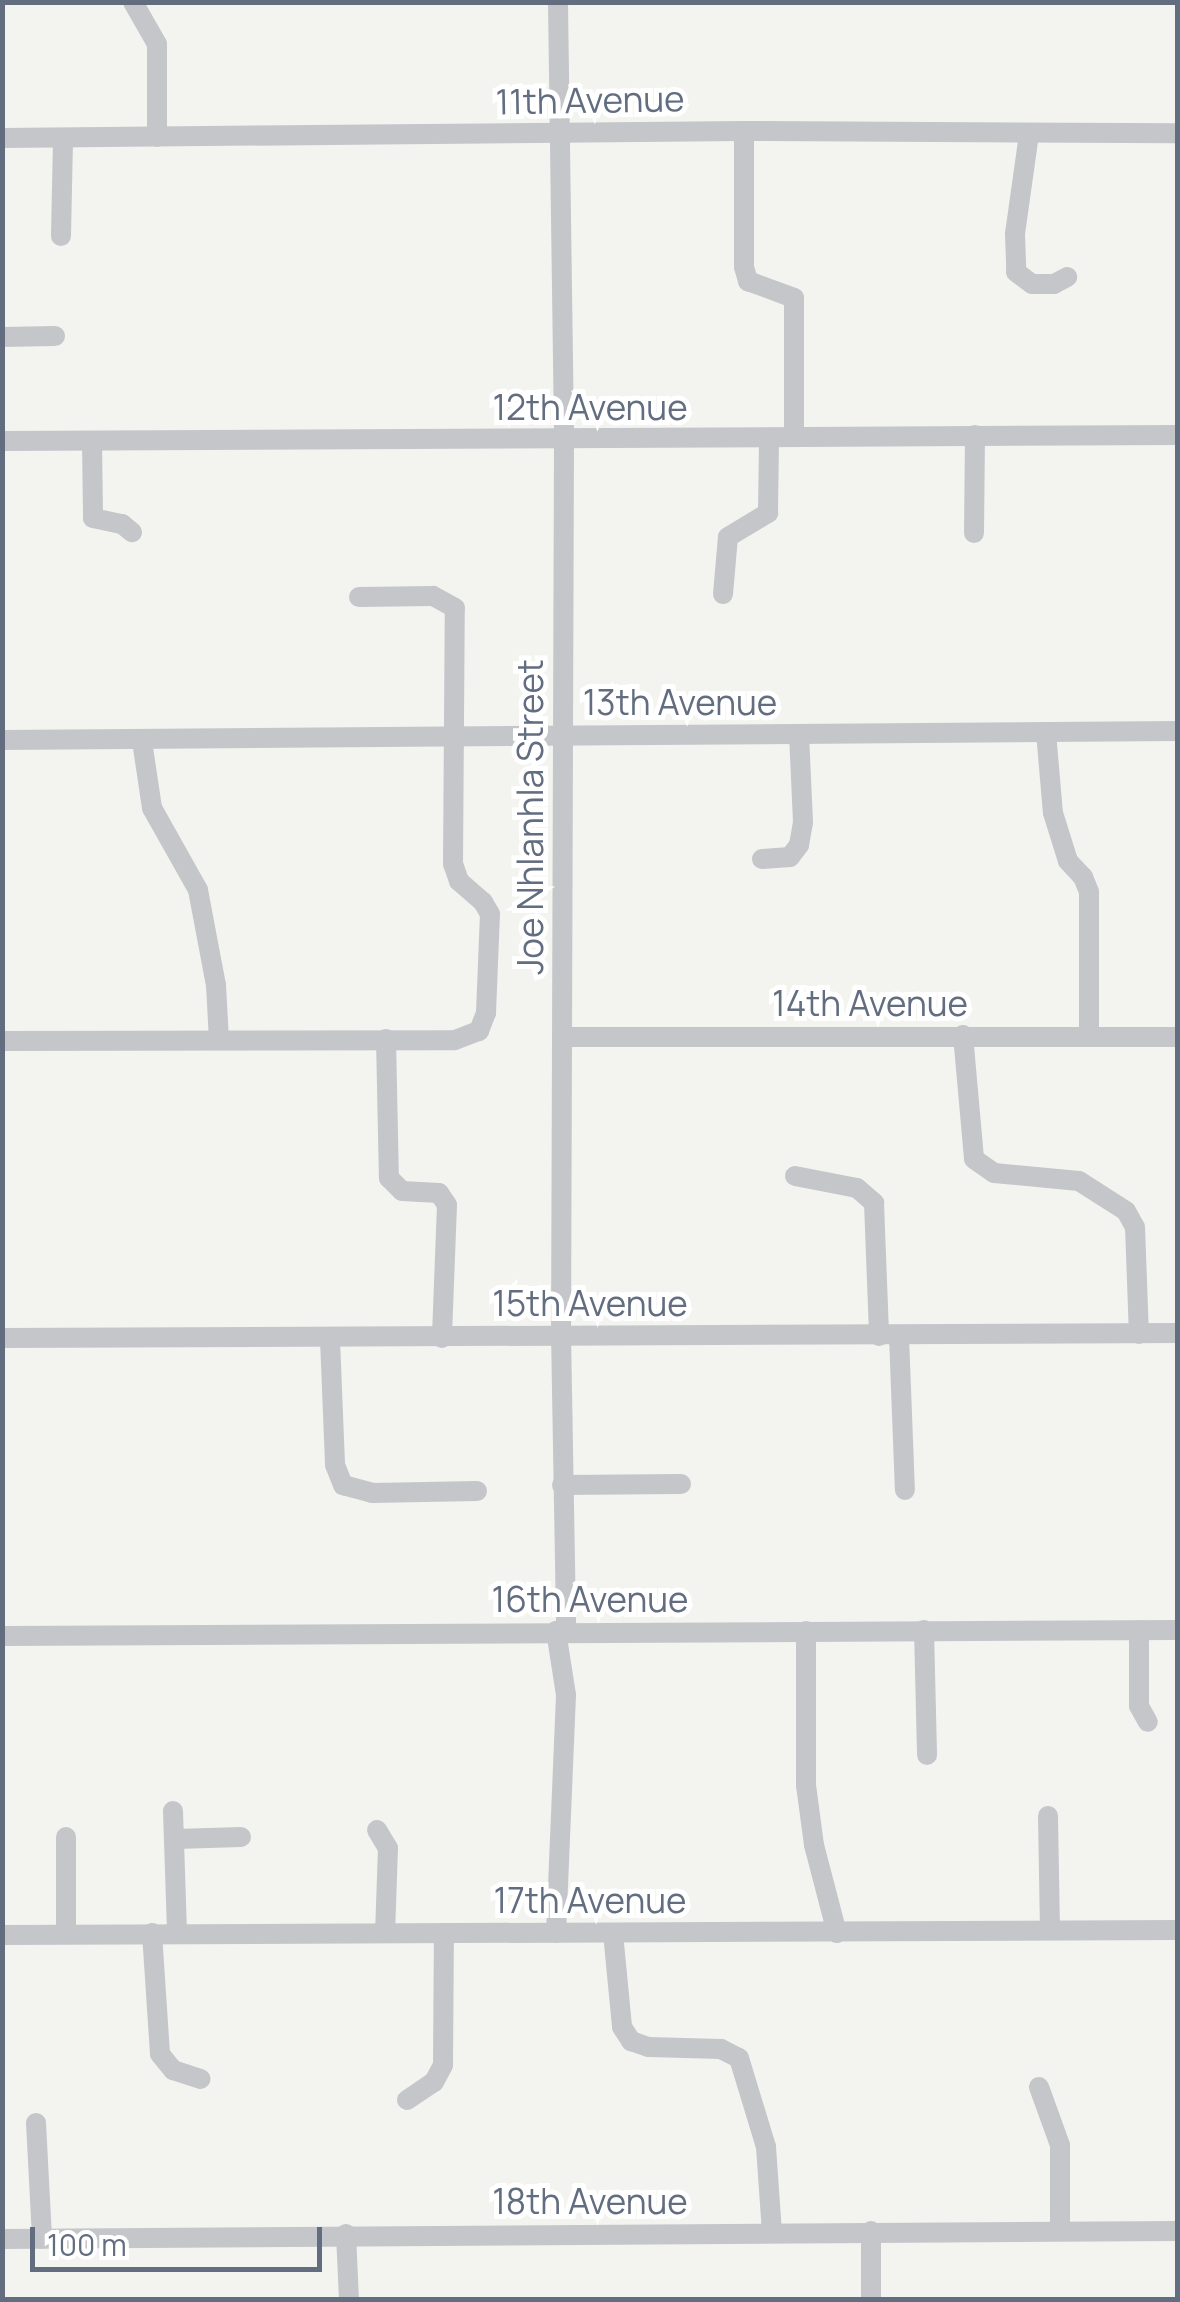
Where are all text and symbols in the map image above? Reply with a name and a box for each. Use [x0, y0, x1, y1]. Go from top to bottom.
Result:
street label: 11th Avenue [495, 77, 685, 123]
street label: 12th Avenue [492, 386, 688, 428]
street label: Joe Nhlanhla Street [509, 659, 551, 975]
street label: 13th Avenue [583, 681, 777, 723]
street label: 14th Avenue [772, 982, 968, 1024]
street label: 15th Avenue [492, 1282, 688, 1324]
street label: 16th Avenue [492, 1578, 688, 1620]
street label: 17th Avenue [494, 1879, 686, 1921]
street label: 18th Avenue [492, 2180, 688, 2222]
scale bar [35, 2207, 328, 2269]
text: 100 m [47, 2224, 127, 2265]

